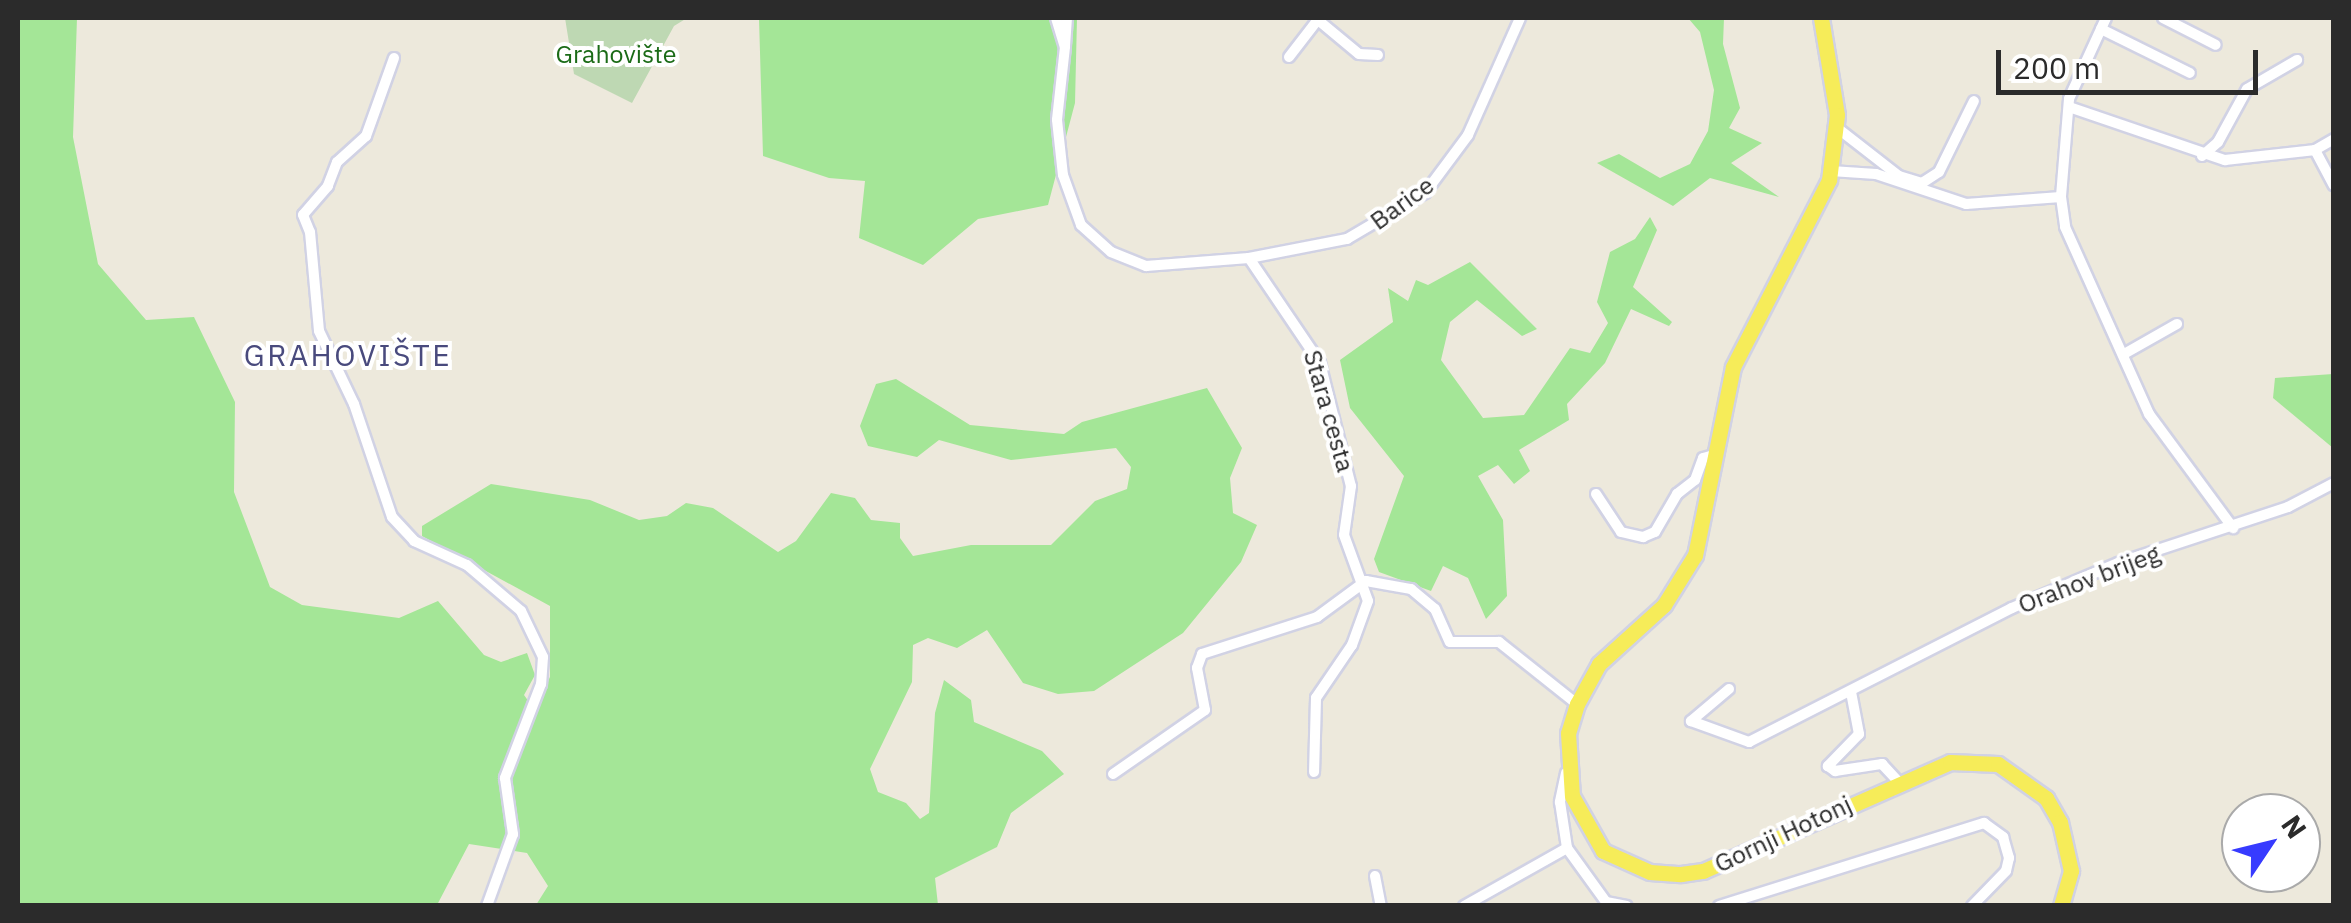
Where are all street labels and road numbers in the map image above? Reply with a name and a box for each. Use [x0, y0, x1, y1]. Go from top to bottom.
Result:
street label: Barice [1364, 170, 1440, 236]
street label: Stara cesta [1297, 347, 1361, 475]
street label: Orahov brijeg [2014, 538, 2164, 620]
street label: Gornji Hotonj [1710, 789, 1856, 879]

